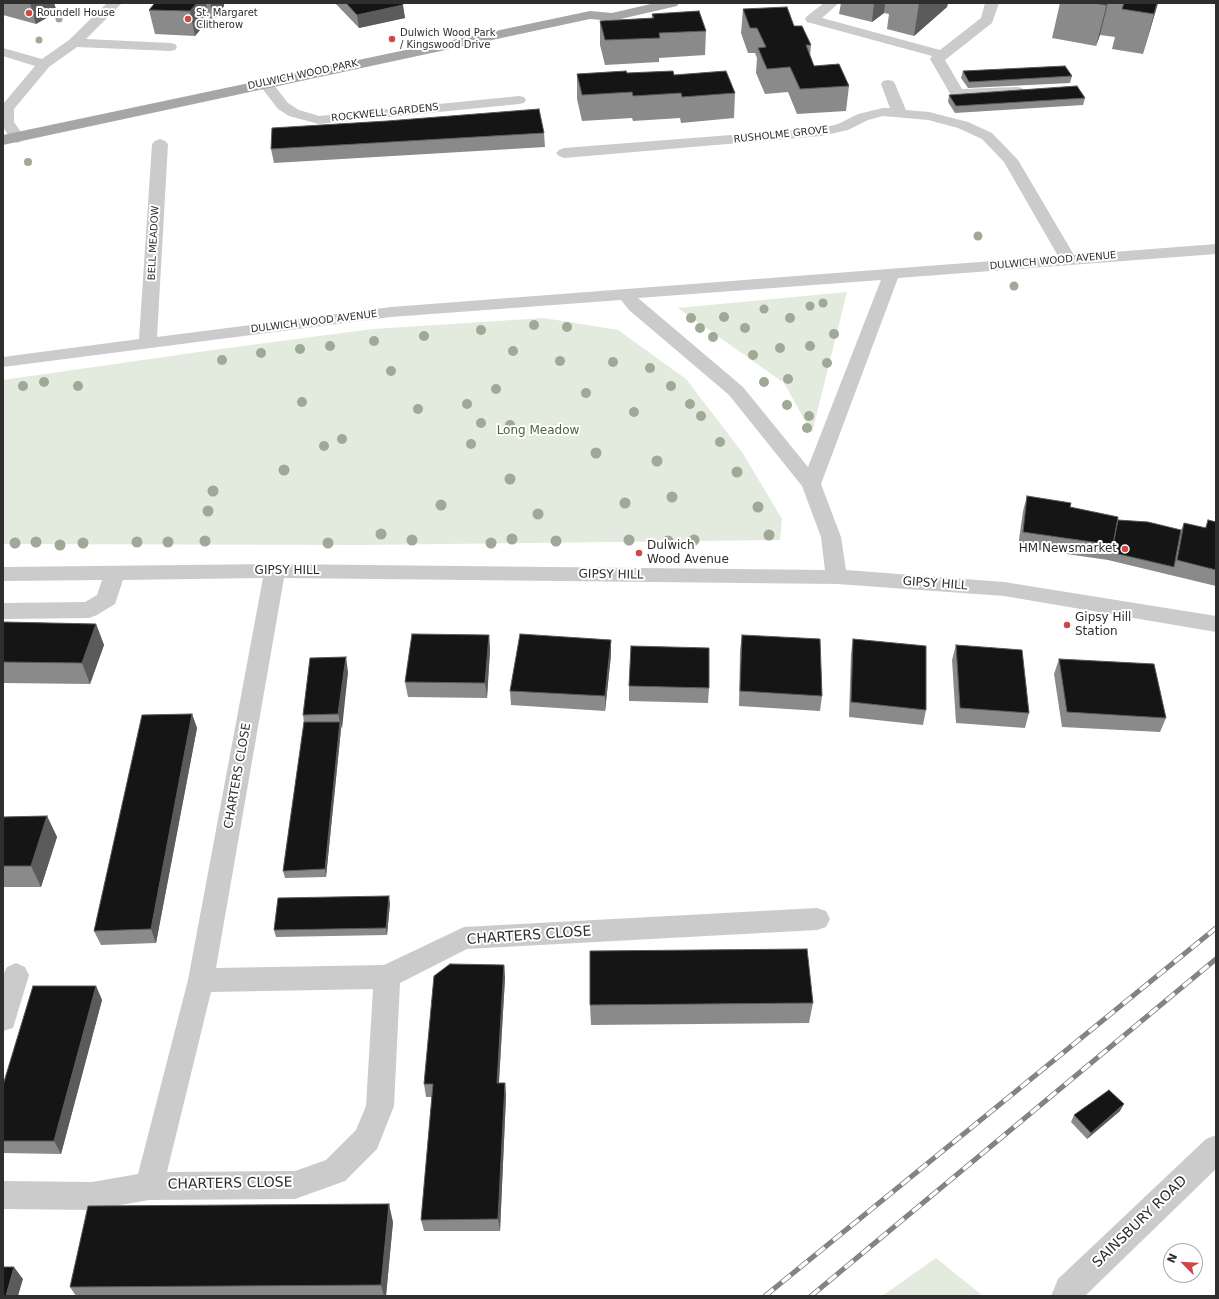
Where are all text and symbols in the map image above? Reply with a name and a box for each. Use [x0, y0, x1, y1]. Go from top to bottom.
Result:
place label: Roundell House [37, 7, 115, 19]
place label: St. Margaret Clitherow [196, 7, 258, 30]
marker: Roundell House [24, 8, 34, 18]
marker: St. Margaret Clitherow [183, 14, 193, 24]
place label: Dulwich Wood Park / Kingswood Drive [400, 27, 495, 50]
marker: Dulwich Wood Park / Kingswood Drive [387, 34, 397, 44]
street label: DULWICH WOOD PARK [247, 57, 359, 93]
street label: ROCKWELL GARDENS [331, 101, 439, 125]
street label: RUSHOLME GROVE [733, 124, 829, 146]
street label: BELL MEADOW [146, 205, 162, 281]
street label: DULWICH WOOD AVENUE [989, 249, 1117, 273]
street label: DULWICH WOOD AVENUE [250, 308, 378, 336]
park label: Long Meadow [497, 424, 579, 438]
place label: Dulwich Wood Avenue [647, 539, 729, 567]
place label: HM Newsmarket [1019, 542, 1117, 556]
marker: HM Newsmarket [1120, 544, 1130, 554]
marker: Dulwich Wood Avenue [634, 548, 644, 558]
street label: GIPSY HILL [255, 564, 319, 578]
street label: GIPSY HILL [578, 567, 644, 583]
street label: GIPSY HILL [902, 575, 968, 593]
place label: Gipsy Hill Station [1075, 611, 1131, 639]
marker: Gipsy Hill Station [1062, 620, 1072, 630]
street label: CHARTERS CLOSE [222, 722, 254, 830]
street label: CHARTERS CLOSE [466, 923, 592, 949]
street label: SAINSBURY ROAD [1089, 1173, 1191, 1271]
street label: CHARTERS CLOSE [167, 1175, 293, 1193]
north arrow [1163, 1243, 1203, 1283]

